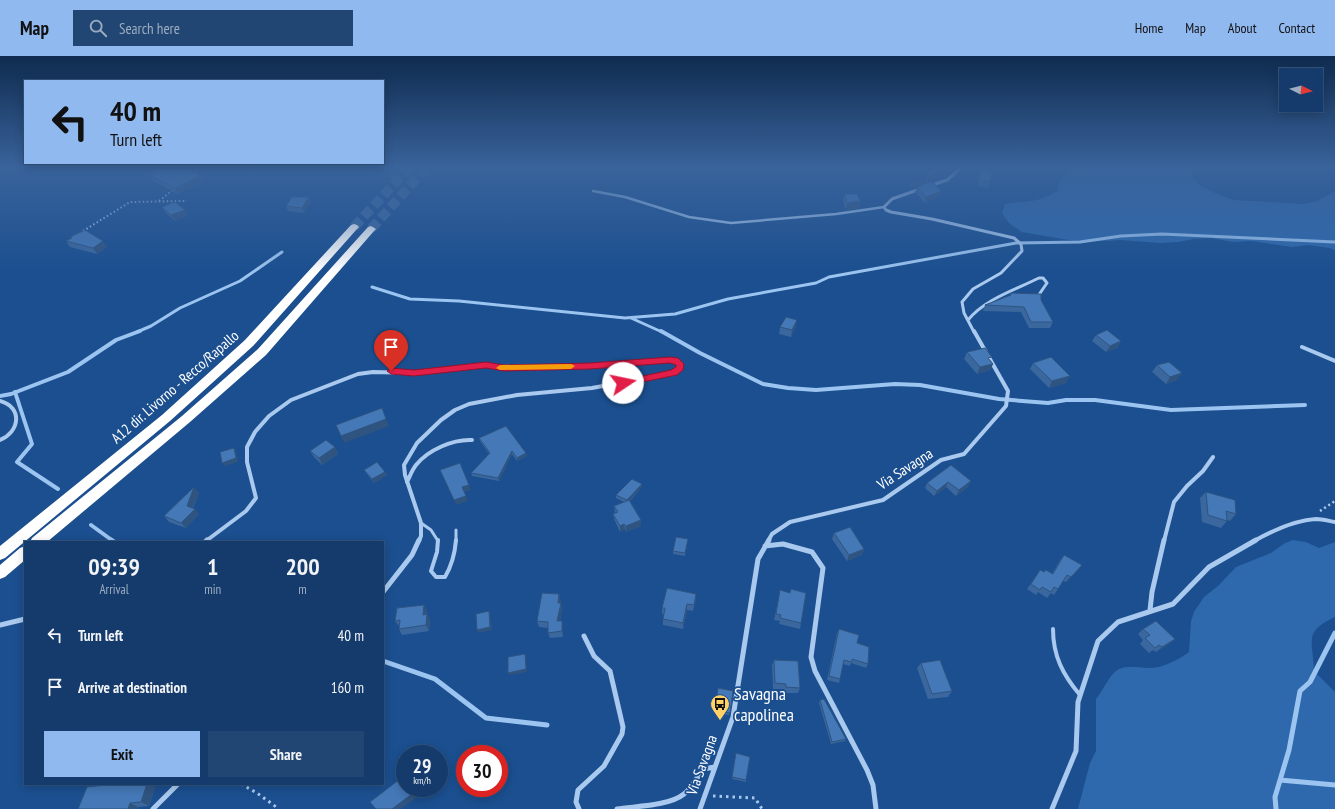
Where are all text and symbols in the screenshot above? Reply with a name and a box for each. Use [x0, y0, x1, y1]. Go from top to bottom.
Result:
search box [73, 10, 353, 46]
text: Map [20, 16, 49, 40]
icon: search [87, 17, 109, 39]
text: Search here [119, 19, 180, 38]
text: Home [1135, 19, 1163, 37]
text: Map [1185, 19, 1206, 37]
text: About [1228, 19, 1257, 37]
text: Contact [1279, 19, 1315, 37]
north arrow [1279, 68, 1323, 112]
map controls [1279, 68, 1323, 112]
text: 40 m [110, 92, 161, 129]
icon: left [44, 96, 96, 148]
text: Turn left [110, 128, 162, 151]
street label: A12 dir. Livorno - Recco/Rapallo [107, 326, 242, 447]
pin [374, 330, 408, 371]
icon: arrive [380, 336, 402, 358]
position arrow [602, 362, 644, 404]
street label: Via Savagna [872, 444, 936, 494]
text: 09:39 [88, 551, 140, 582]
text: 1 [207, 551, 218, 582]
text: 200 [285, 551, 320, 582]
text: Arrival [99, 581, 129, 598]
text: min [204, 581, 221, 598]
text: m [298, 581, 307, 598]
icon: left [44, 624, 66, 646]
text: Turn left [78, 626, 123, 645]
text: 40 m [338, 626, 364, 645]
icon: arrive [44, 676, 66, 698]
text: Arrive at destination [78, 678, 187, 697]
text: 160 m [331, 678, 364, 697]
place label: Savagna capolinea [734, 682, 794, 726]
bus stop icon: Savagna capolinea [709, 693, 731, 721]
button: Exit [44, 731, 200, 777]
button: Share [208, 731, 364, 777]
street label: Via Savagna [682, 732, 721, 798]
speed limit sign: 30 [456, 745, 508, 797]
text: 29 [412, 753, 432, 779]
text: km/h [413, 774, 431, 787]

